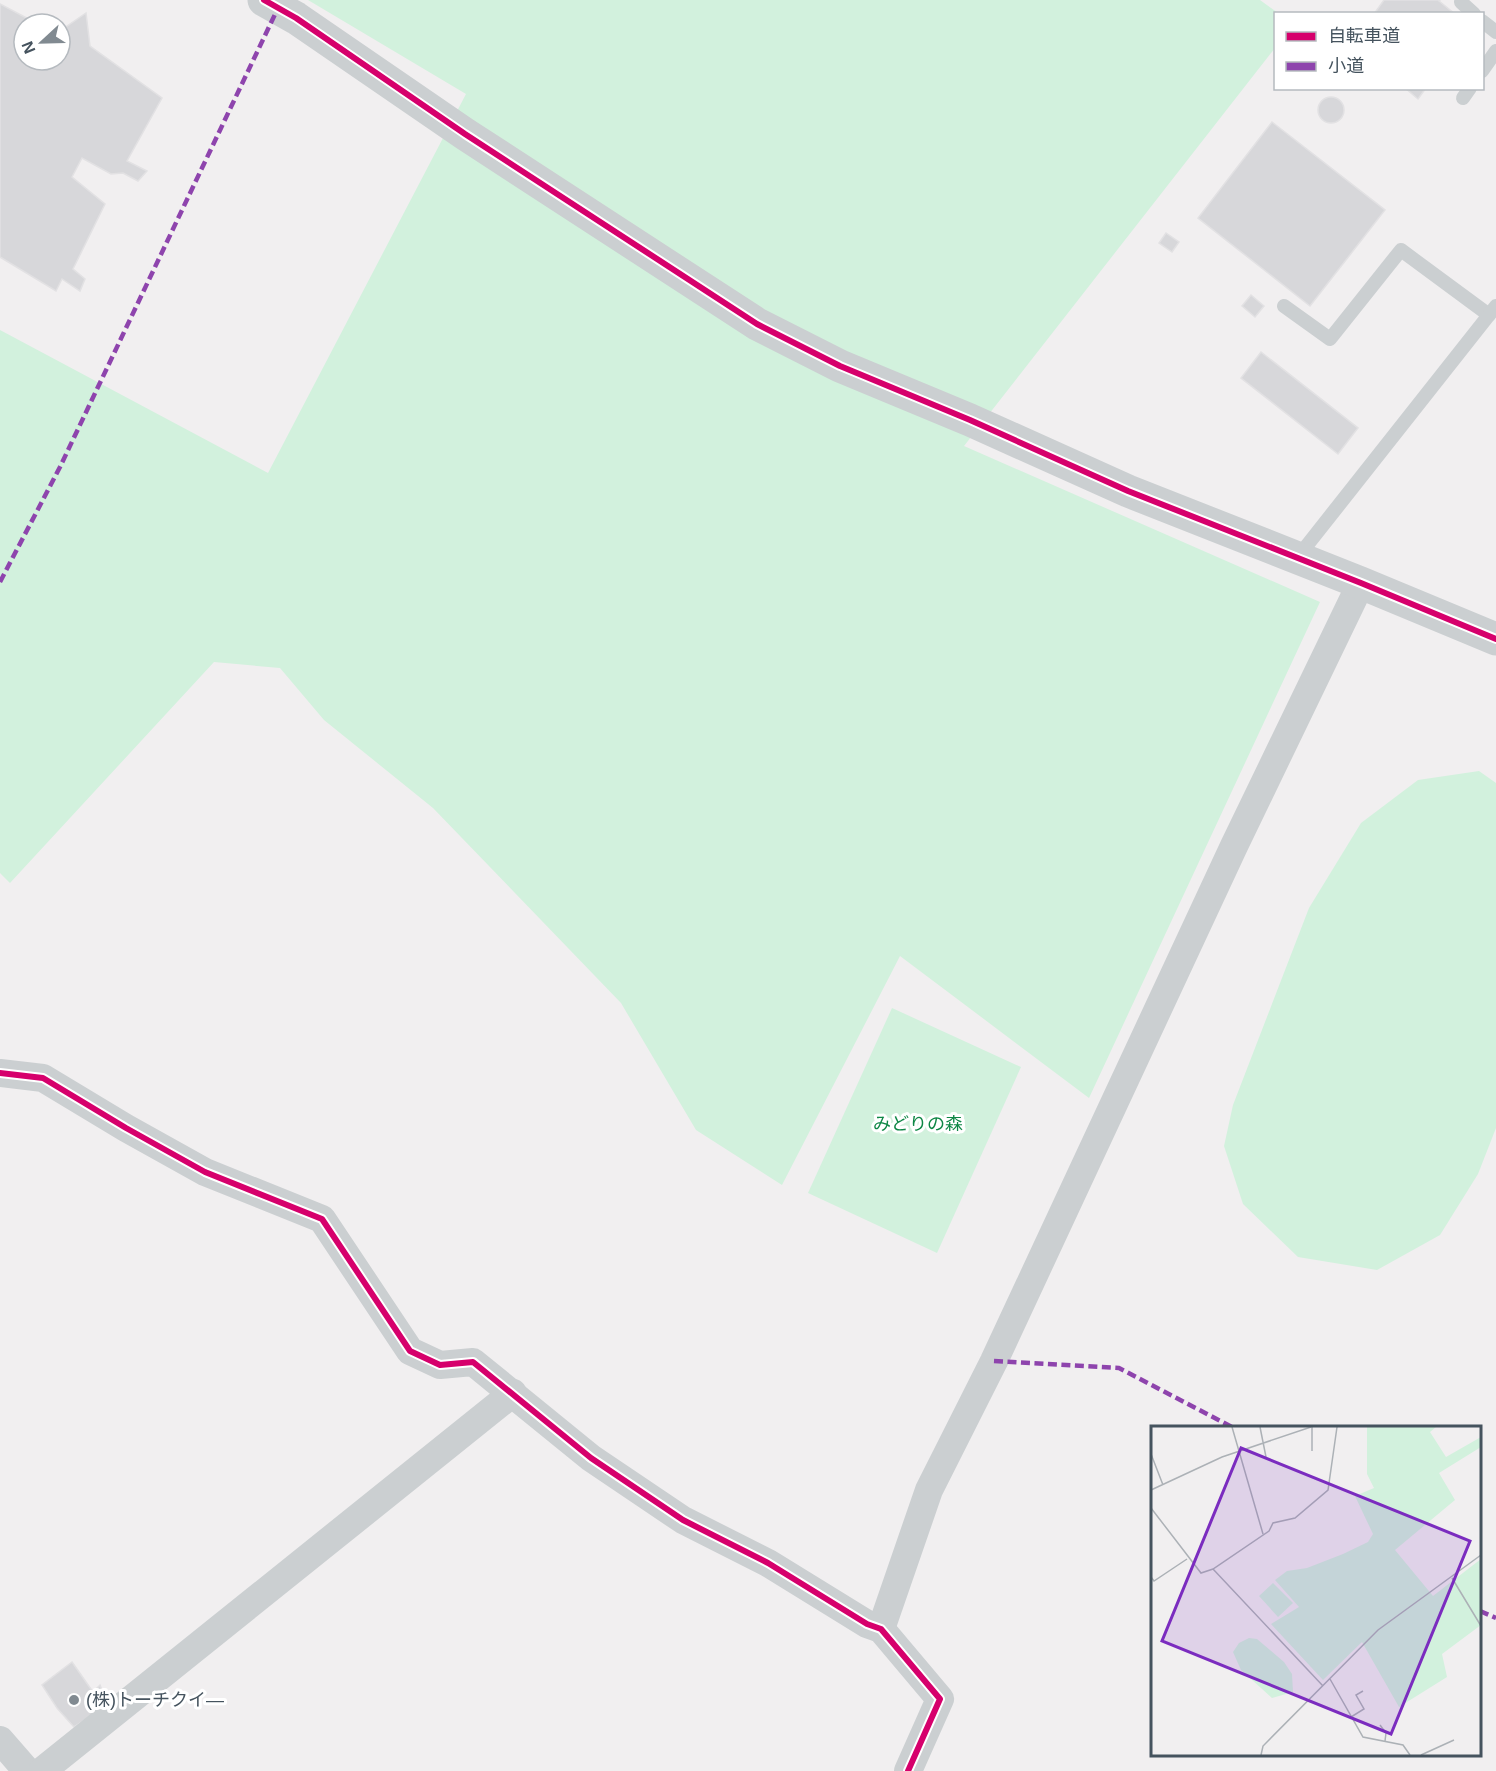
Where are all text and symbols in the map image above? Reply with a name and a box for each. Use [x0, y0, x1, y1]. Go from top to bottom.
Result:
north arrow [12, 12, 72, 72]
legend [1274, 12, 1484, 90]
text: 自転車道 [1328, 26, 1400, 46]
text: N [19, 39, 39, 56]
text: 小道 [1328, 56, 1364, 76]
park label: みどりの森 [873, 1114, 963, 1134]
inset map [1151, 1426, 1481, 1756]
place label: (株)トーチクイ― [86, 1690, 224, 1710]
marker: (株)トーチクイ― [67, 1693, 81, 1707]

